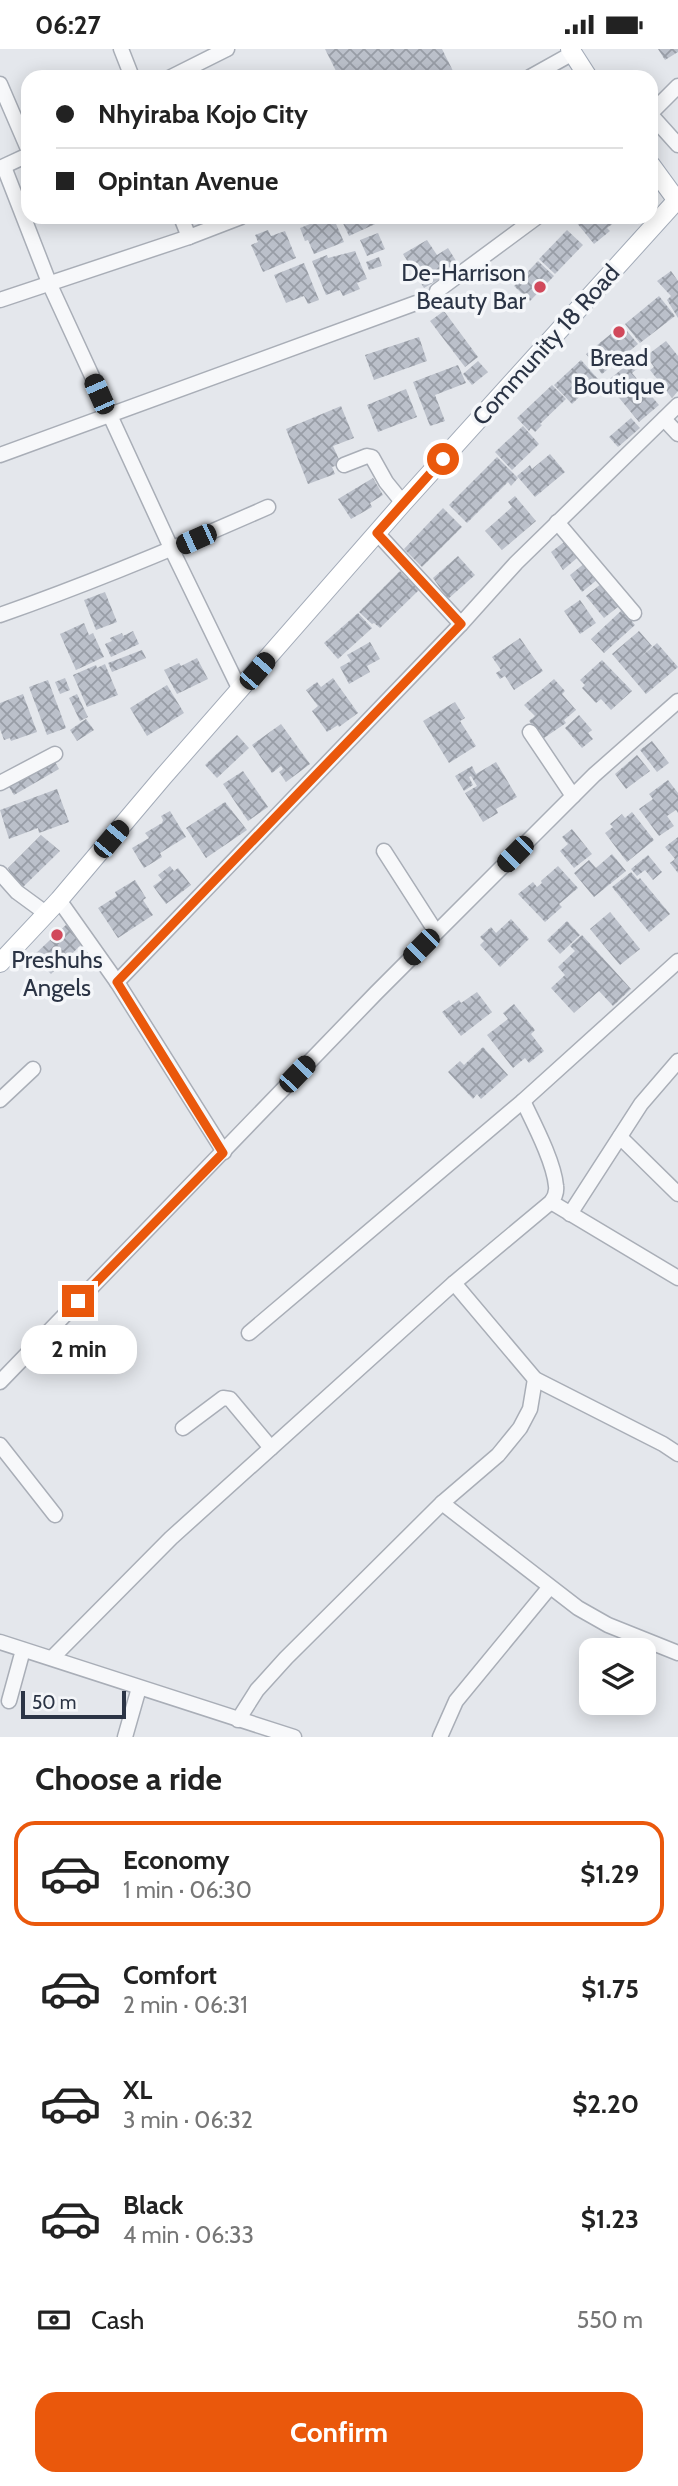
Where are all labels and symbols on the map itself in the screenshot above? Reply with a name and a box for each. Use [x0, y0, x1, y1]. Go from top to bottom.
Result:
place label: De-Harrison Beauty Bar [401, 258, 526, 315]
street label: Community 18 Road [466, 258, 625, 431]
marker: De-Harrison Beauty Bar [532, 279, 548, 295]
marker: Bread Boutique [611, 324, 627, 340]
place label: Bread Boutique [573, 343, 665, 400]
car [81, 371, 118, 417]
route start [427, 443, 459, 475]
car [173, 521, 220, 557]
car [236, 648, 279, 694]
car [90, 816, 133, 862]
car [493, 832, 538, 876]
car [399, 925, 444, 969]
marker: Preshuhs Angels [49, 927, 65, 943]
place label: Preshuhs Angels [11, 945, 103, 1002]
car [275, 1052, 320, 1096]
route end [62, 1285, 94, 1317]
callout: 2 min [20, 1325, 136, 1375]
scale bar [21, 1688, 126, 1720]

